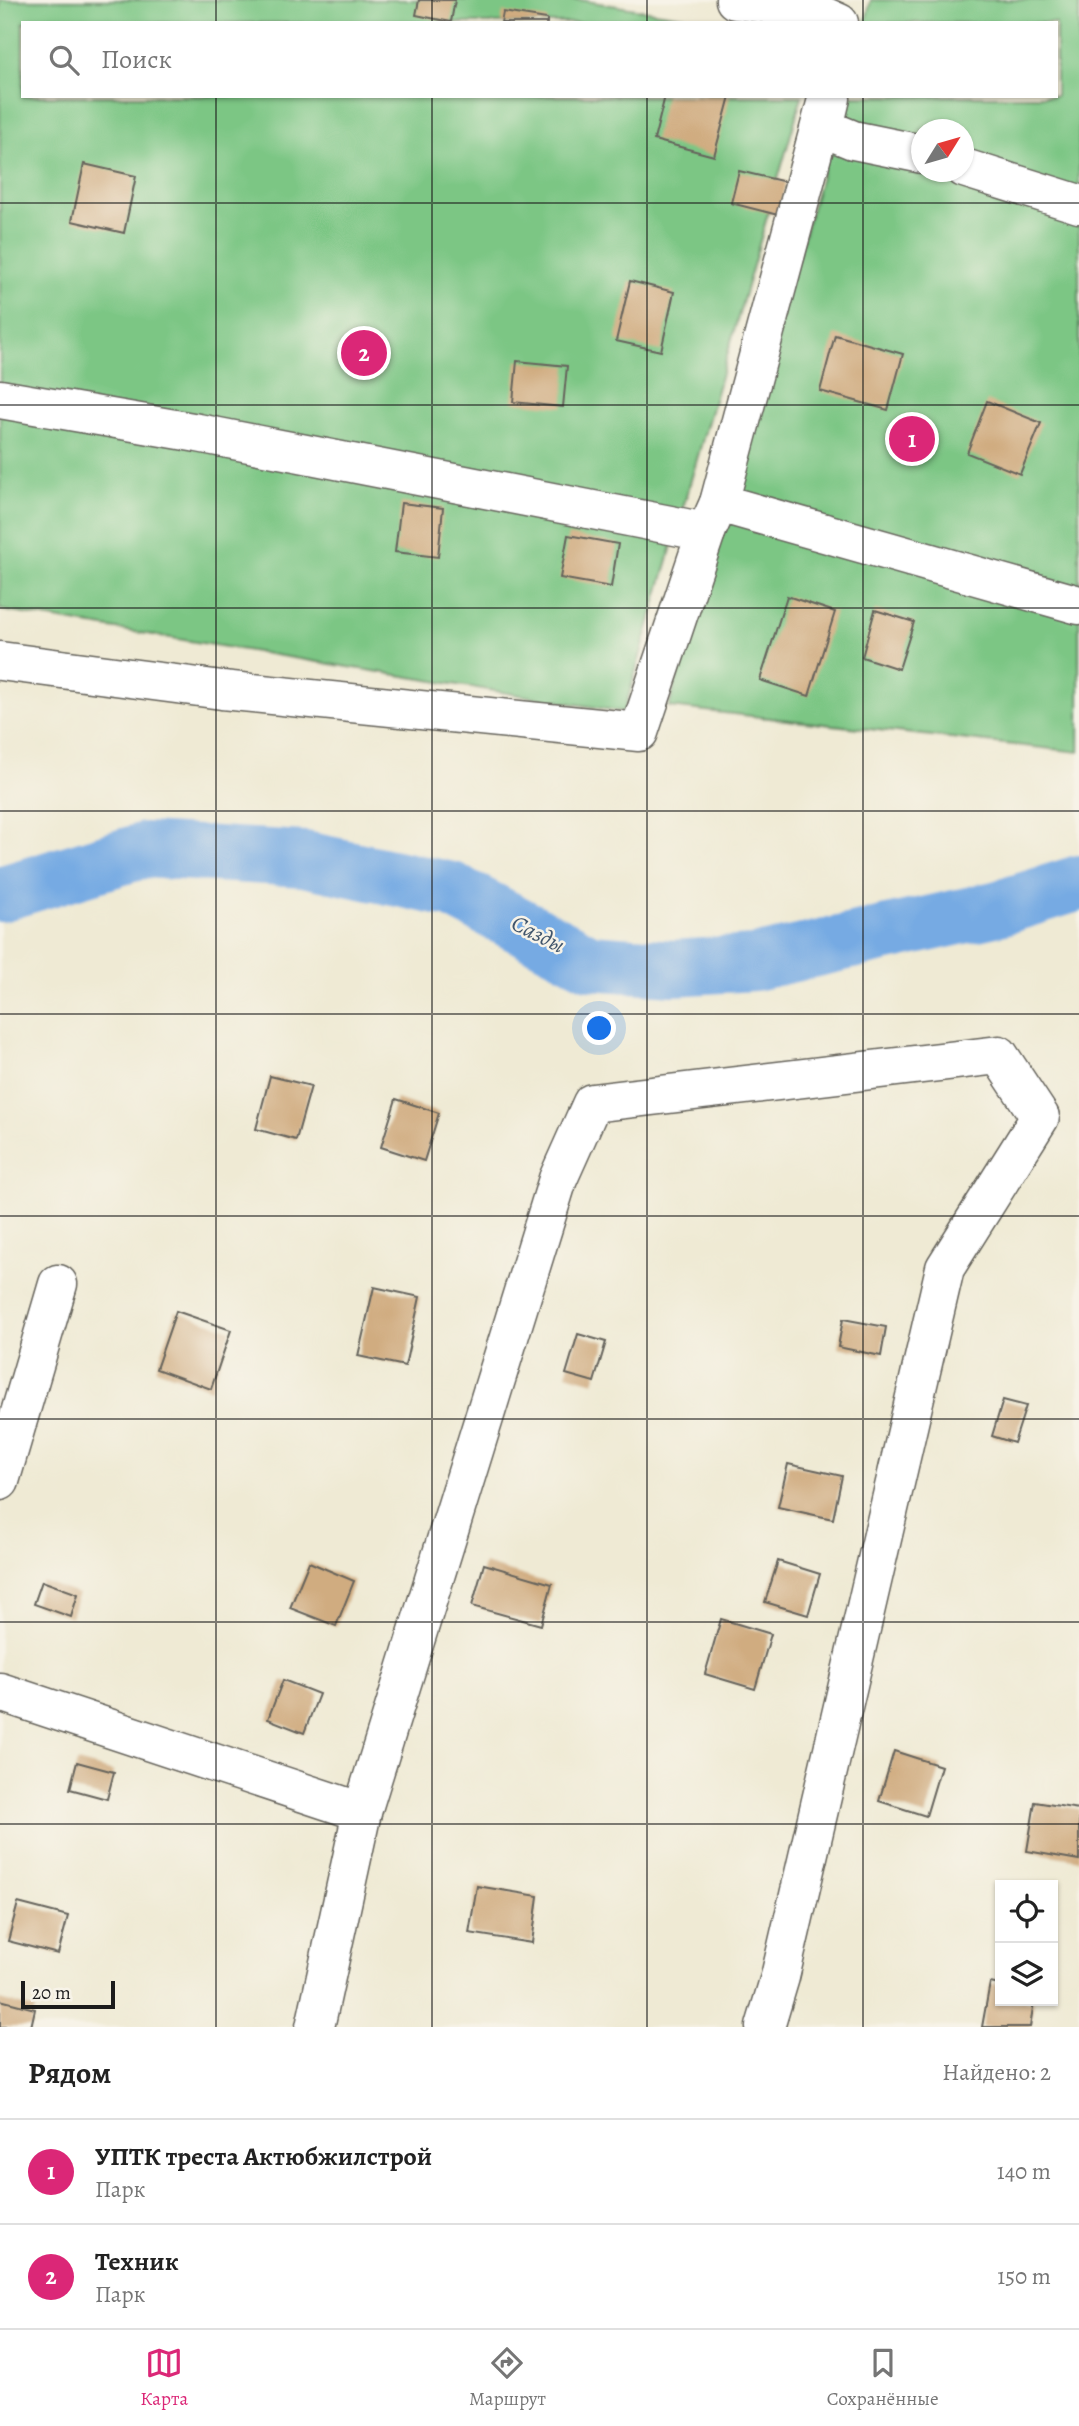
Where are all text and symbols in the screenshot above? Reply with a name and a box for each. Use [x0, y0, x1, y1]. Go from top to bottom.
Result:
search box [21, 21, 1058, 98]
icon: search [45, 41, 83, 79]
text: Поиск [101, 42, 172, 77]
north arrow [911, 119, 974, 182]
pin: 2 [341, 327, 387, 379]
pin: 1 [889, 413, 935, 465]
water label: Сазды [506, 907, 570, 961]
your location [582, 1011, 616, 1045]
map controls [995, 1880, 1058, 2006]
button: locate [995, 1880, 1058, 1943]
button: layers [995, 1943, 1058, 2006]
scale bar [21, 1978, 116, 2010]
text: 20 m [32, 1980, 71, 2006]
text: Рядом [28, 2053, 111, 2093]
text: Найдено: 2 [942, 2057, 1051, 2088]
text: УПТК треста Актюбжилстрой [95, 2139, 432, 2174]
text: 1 [47, 2156, 55, 2187]
text: 140 m [997, 2156, 1051, 2187]
text: Парк [95, 2174, 146, 2205]
text: Техник [95, 2244, 179, 2279]
text: 2 [45, 2261, 57, 2292]
text: 150 m [997, 2261, 1051, 2292]
text: Парк [95, 2279, 146, 2310]
tab: Карта [140, 2344, 188, 2412]
tab: Маршрут [469, 2344, 546, 2412]
tab: Сохранённые [827, 2344, 939, 2412]

